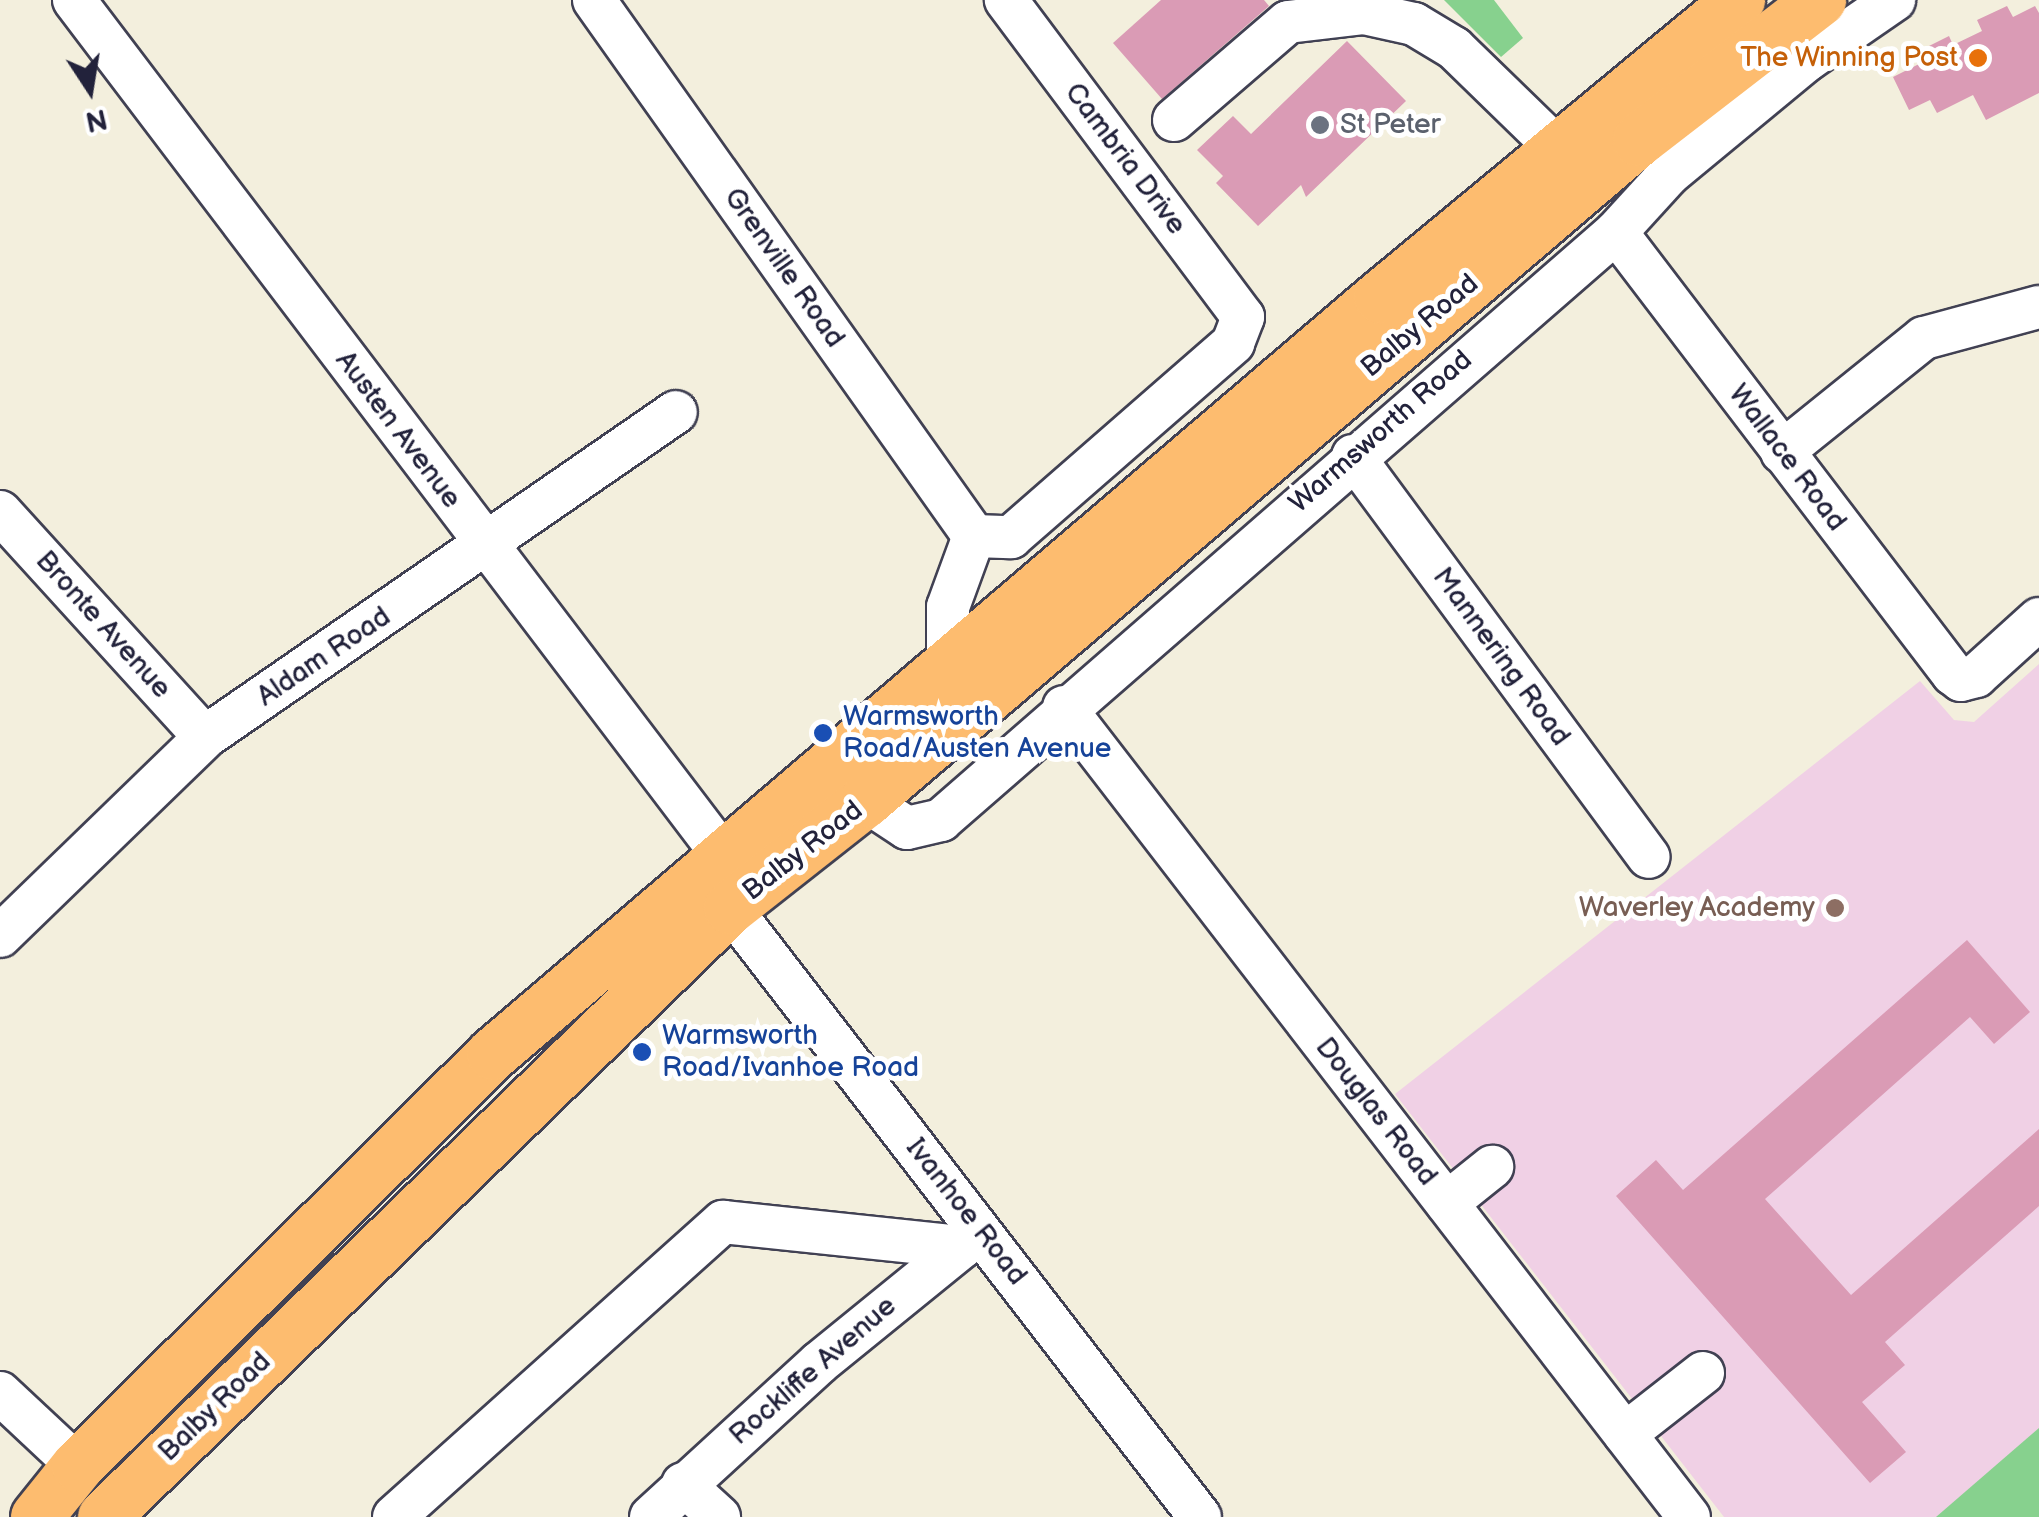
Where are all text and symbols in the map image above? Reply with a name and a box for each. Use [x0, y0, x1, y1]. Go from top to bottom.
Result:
north arrow [40, 40, 140, 140]
place label: The Winning Post [1739, 41, 1958, 75]
marker: The Winning Post [1967, 47, 1989, 69]
street label: Cambria Drive [1057, 77, 1193, 241]
text: N [83, 102, 110, 138]
place label: St Peter [1340, 108, 1441, 142]
marker: St Peter [1309, 114, 1331, 136]
street label: Grenville Road [717, 182, 851, 354]
street label: Balby Road [1354, 267, 1486, 385]
street label: Warmsworth Road [1283, 344, 1479, 520]
street label: Austen Avenue [328, 345, 468, 515]
street label: Wallace Road [1721, 378, 1853, 538]
street label: Bronte Avenue [28, 545, 178, 705]
street label: Mannering Road [1425, 561, 1577, 753]
street label: Aldam Road [251, 600, 397, 714]
place label: Warmsworth Road/Austen Avenue [843, 700, 1111, 766]
marker: Warmsworth Road/Austen Avenue [812, 722, 834, 744]
street label: Balby Road [736, 793, 870, 909]
place label: Waverley Academy [1577, 891, 1815, 925]
marker: Waverley Academy [1824, 897, 1846, 919]
place label: Warmsworth Road/Ivanhoe Road [662, 1019, 919, 1085]
street label: Douglas Road [1308, 1031, 1444, 1193]
marker: Warmsworth Road/Ivanhoe Road [631, 1041, 653, 1063]
street label: Ivanhoe Road [898, 1132, 1034, 1292]
street label: Rockliffe Avenue [723, 1290, 903, 1452]
street label: Balby Road [151, 1345, 279, 1469]

